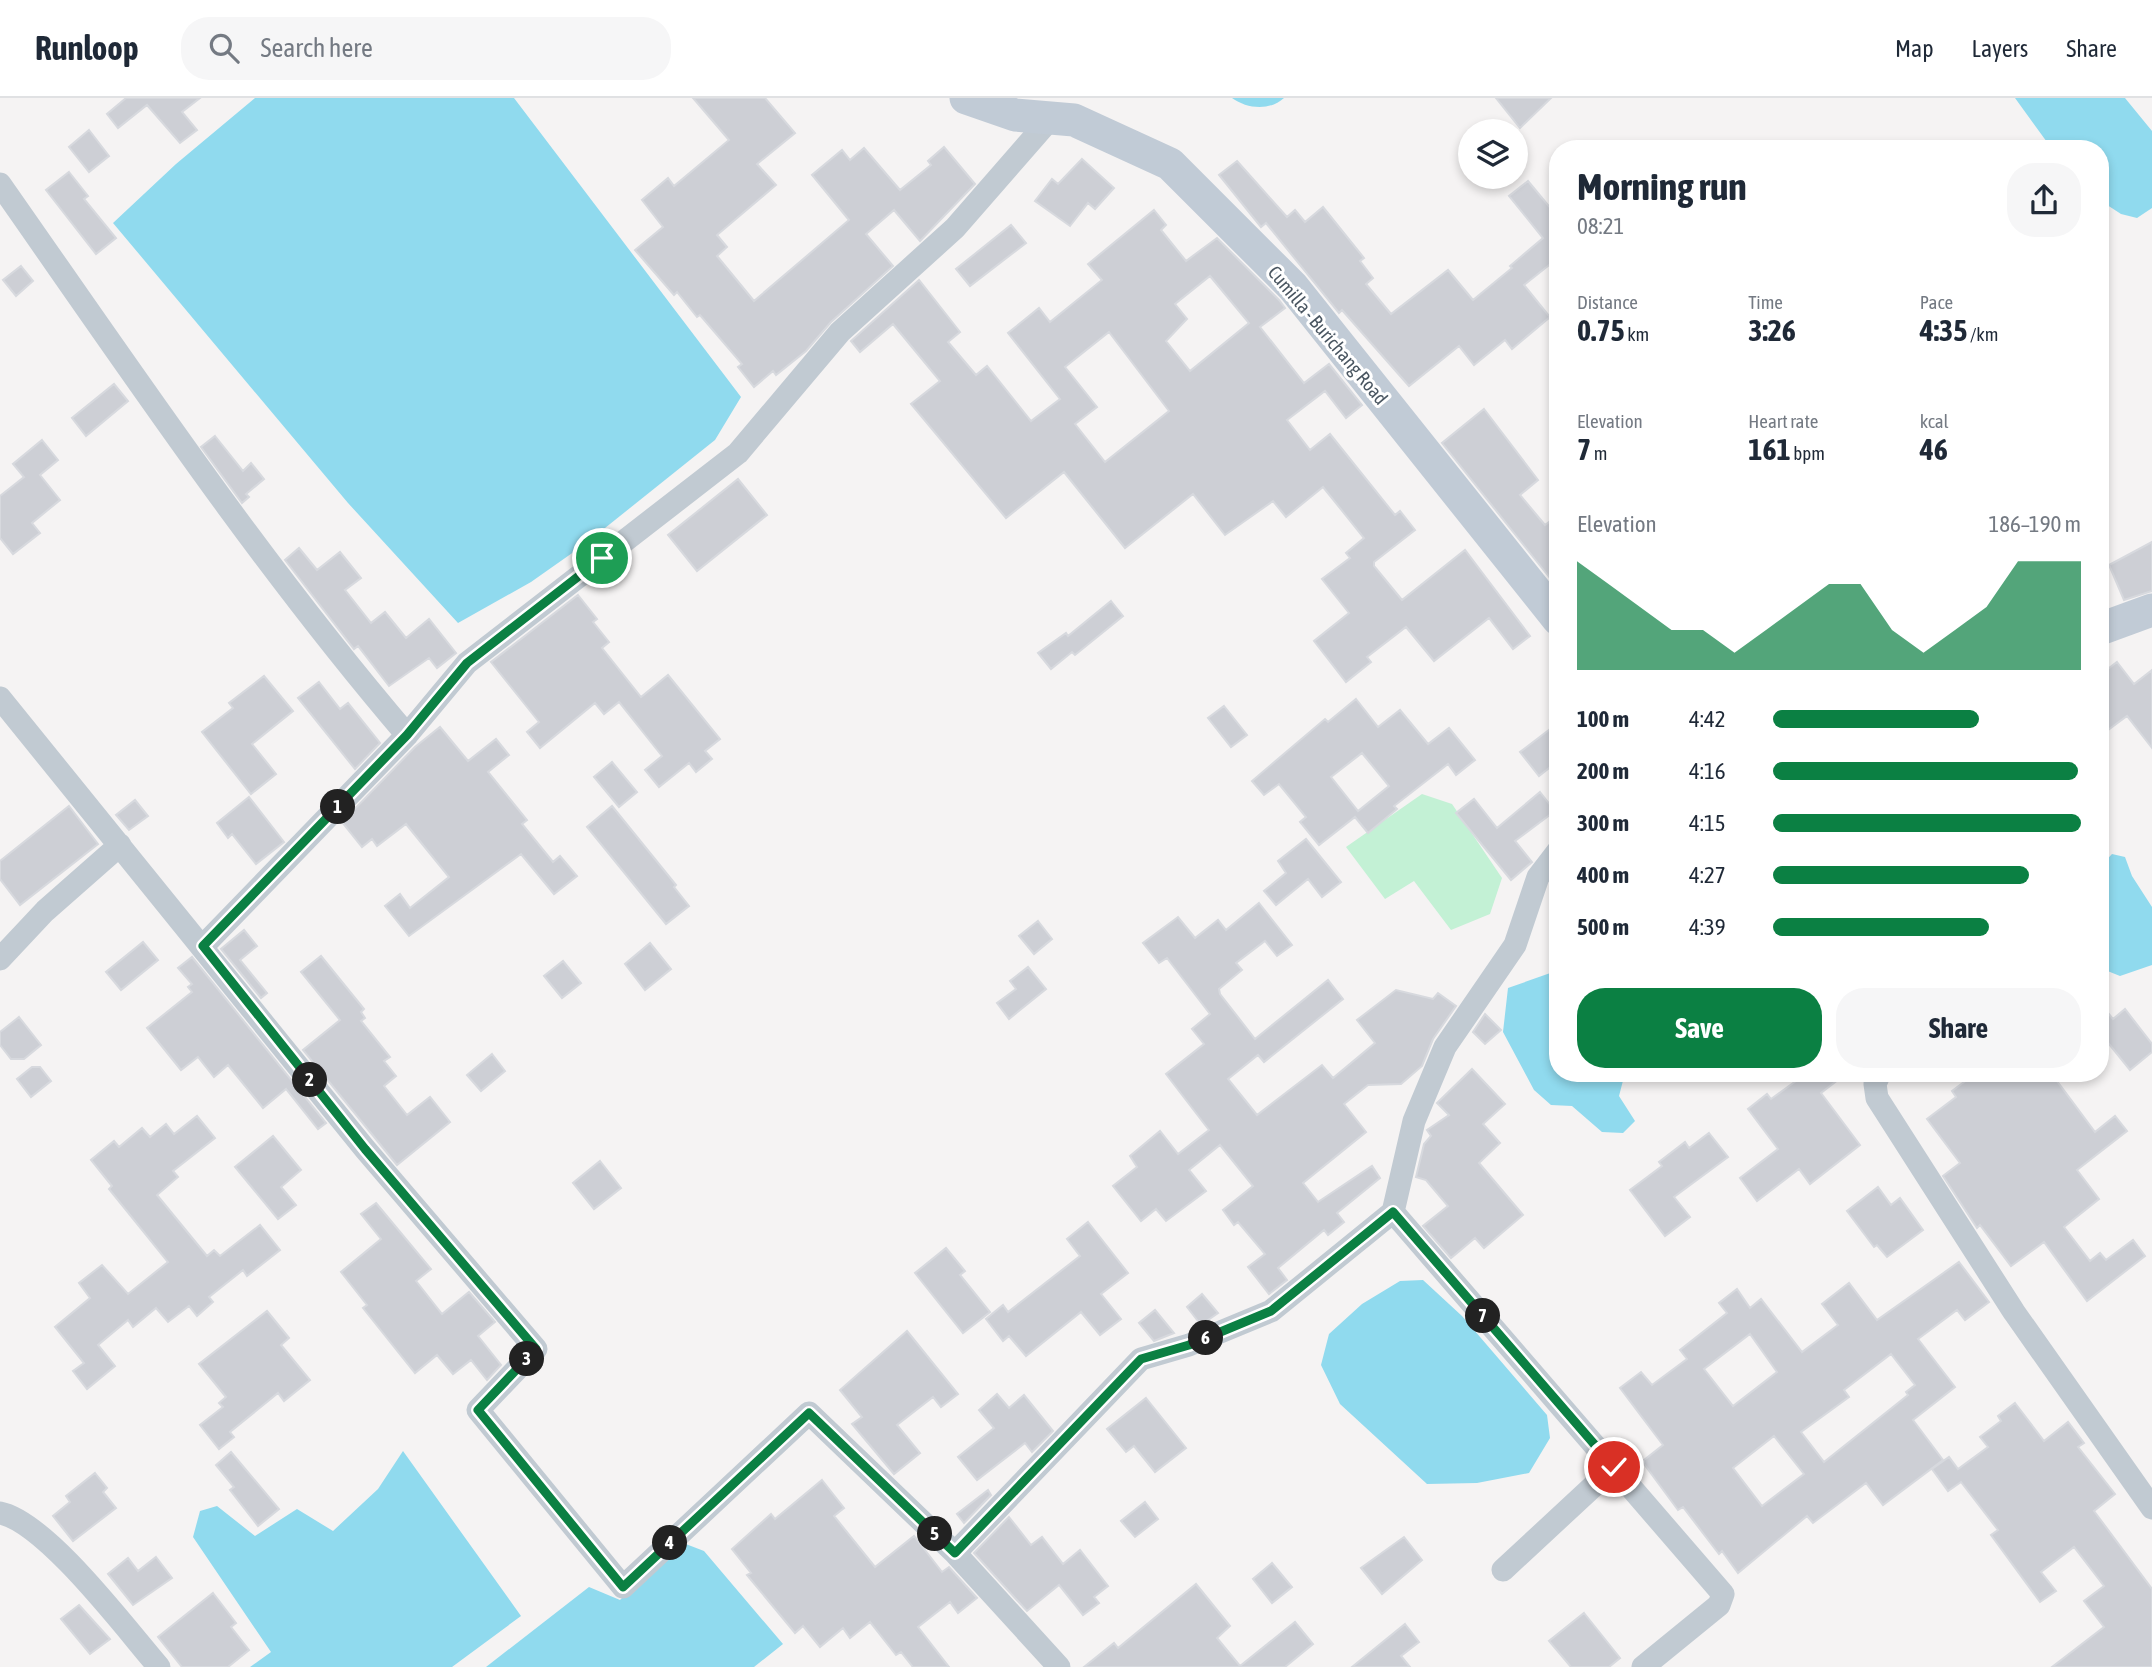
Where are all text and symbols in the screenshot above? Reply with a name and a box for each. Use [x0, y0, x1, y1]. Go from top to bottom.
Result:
search box [181, 17, 671, 80]
text: Runloop [35, 29, 139, 67]
icon: search [205, 29, 243, 67]
text: Search here [261, 33, 373, 63]
text: Map [1895, 35, 1934, 62]
text: Layers [1972, 35, 2028, 62]
text: Share [2066, 35, 2117, 62]
map controls [1458, 119, 1528, 189]
button: layers [1458, 119, 1528, 189]
button: share [2007, 163, 2081, 237]
text: Morning run [1577, 165, 1747, 208]
text: 08:21 [1577, 213, 1624, 239]
street label: Cumilla - Burichang Road [1264, 261, 1392, 409]
text: Distance [1577, 291, 1638, 313]
text: Time [1748, 291, 1783, 313]
text: Pace [1920, 291, 1953, 313]
text: 0.75 [1577, 313, 1625, 347]
text: 3:26 [1748, 313, 1796, 347]
text: 4:35 [1920, 313, 1967, 347]
text: km [1625, 323, 1649, 345]
text: /km [1967, 323, 1998, 345]
text: Elevation [1577, 410, 1643, 432]
text: Heart rate [1748, 410, 1818, 432]
text: kcal [1920, 410, 1949, 432]
text: 7 [1577, 432, 1591, 466]
text: 161 [1748, 432, 1791, 466]
text: 46 [1920, 432, 1948, 466]
text: m [1591, 442, 1607, 464]
text: bpm [1791, 442, 1825, 464]
text: Elevation [1577, 511, 1657, 537]
text: 186–190 m [1988, 511, 2081, 537]
pin [572, 528, 632, 588]
icon: arrive [583, 539, 621, 577]
text: 100 m [1577, 706, 1629, 732]
text: 4:42 [1689, 706, 1726, 732]
text: 200 m [1577, 758, 1629, 784]
text: 4:16 [1689, 758, 1726, 784]
pin: 1 [320, 790, 356, 824]
text: 1 [333, 795, 342, 817]
text: 300 m [1577, 810, 1629, 836]
text: 4:15 [1689, 810, 1726, 836]
text: 400 m [1577, 862, 1629, 888]
text: 4:27 [1689, 862, 1726, 888]
text: 500 m [1577, 914, 1629, 940]
text: 4:39 [1689, 914, 1726, 940]
button: Save [1577, 988, 1822, 1068]
button: Share [1836, 988, 2081, 1068]
pin: 2 [292, 1062, 328, 1098]
text: 2 [305, 1068, 314, 1090]
pin: 7 [1466, 1298, 1500, 1334]
text: 7 [1478, 1304, 1487, 1326]
pin: 6 [1188, 1320, 1224, 1356]
text: 6 [1201, 1326, 1210, 1348]
pin: 3 [510, 1342, 544, 1376]
text: 3 [522, 1347, 531, 1369]
pin [1584, 1437, 1644, 1497]
icon: check [1595, 1448, 1633, 1486]
pin: 5 [918, 1516, 953, 1552]
text: 5 [930, 1522, 939, 1544]
pin: 4 [652, 1526, 688, 1560]
text: 4 [665, 1531, 674, 1553]

